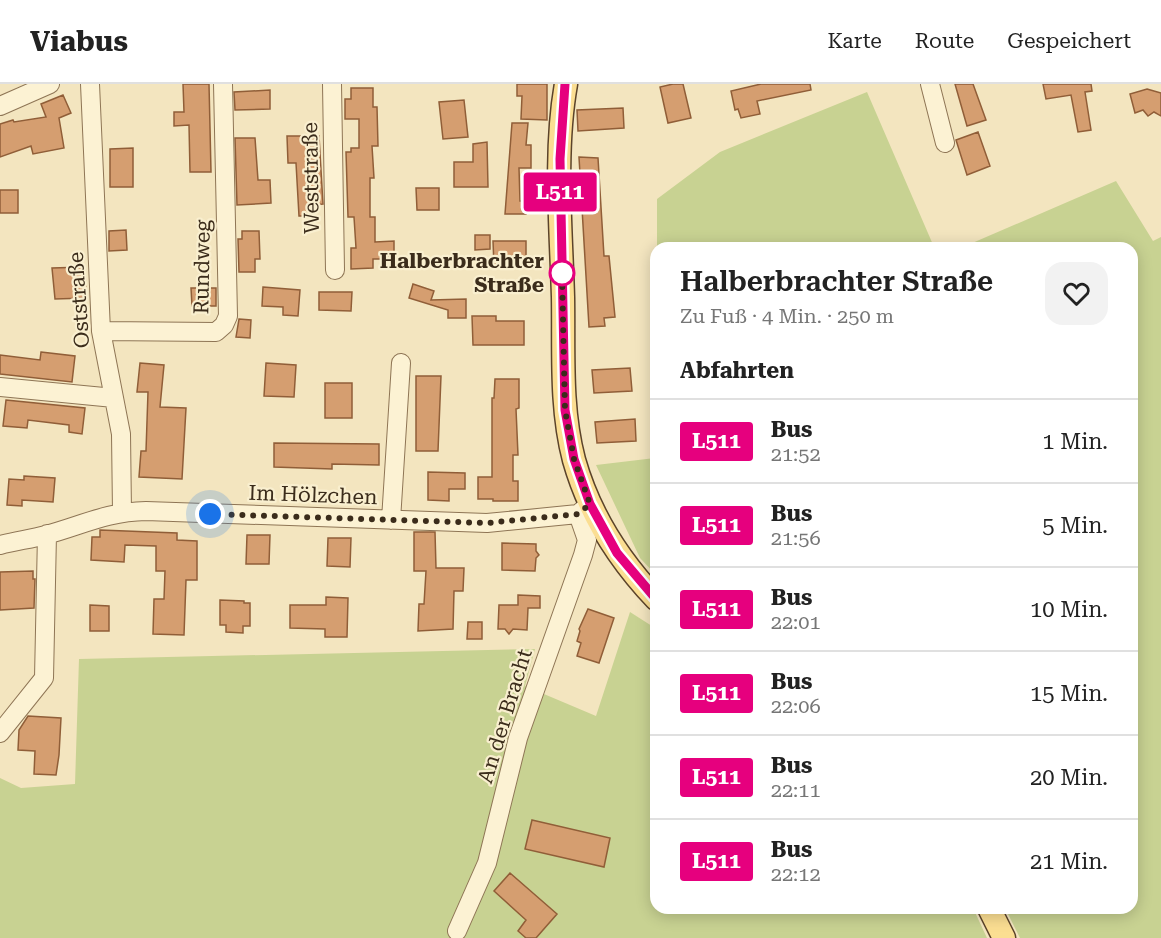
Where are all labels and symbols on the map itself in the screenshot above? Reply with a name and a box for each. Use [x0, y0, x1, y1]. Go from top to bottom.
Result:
street label: Weststraße [298, 122, 324, 234]
line badge: L511 [518, 172, 602, 212]
street label: Rundweg [189, 219, 215, 314]
place label: Halberbrachter Straße [380, 249, 544, 297]
street label: Oststraße [64, 251, 94, 349]
marker: Halberbrachter Straße [549, 260, 575, 286]
street label: Im Hölzchen [248, 481, 378, 509]
your location [195, 499, 225, 529]
street label: An der Bracht [473, 646, 537, 786]

